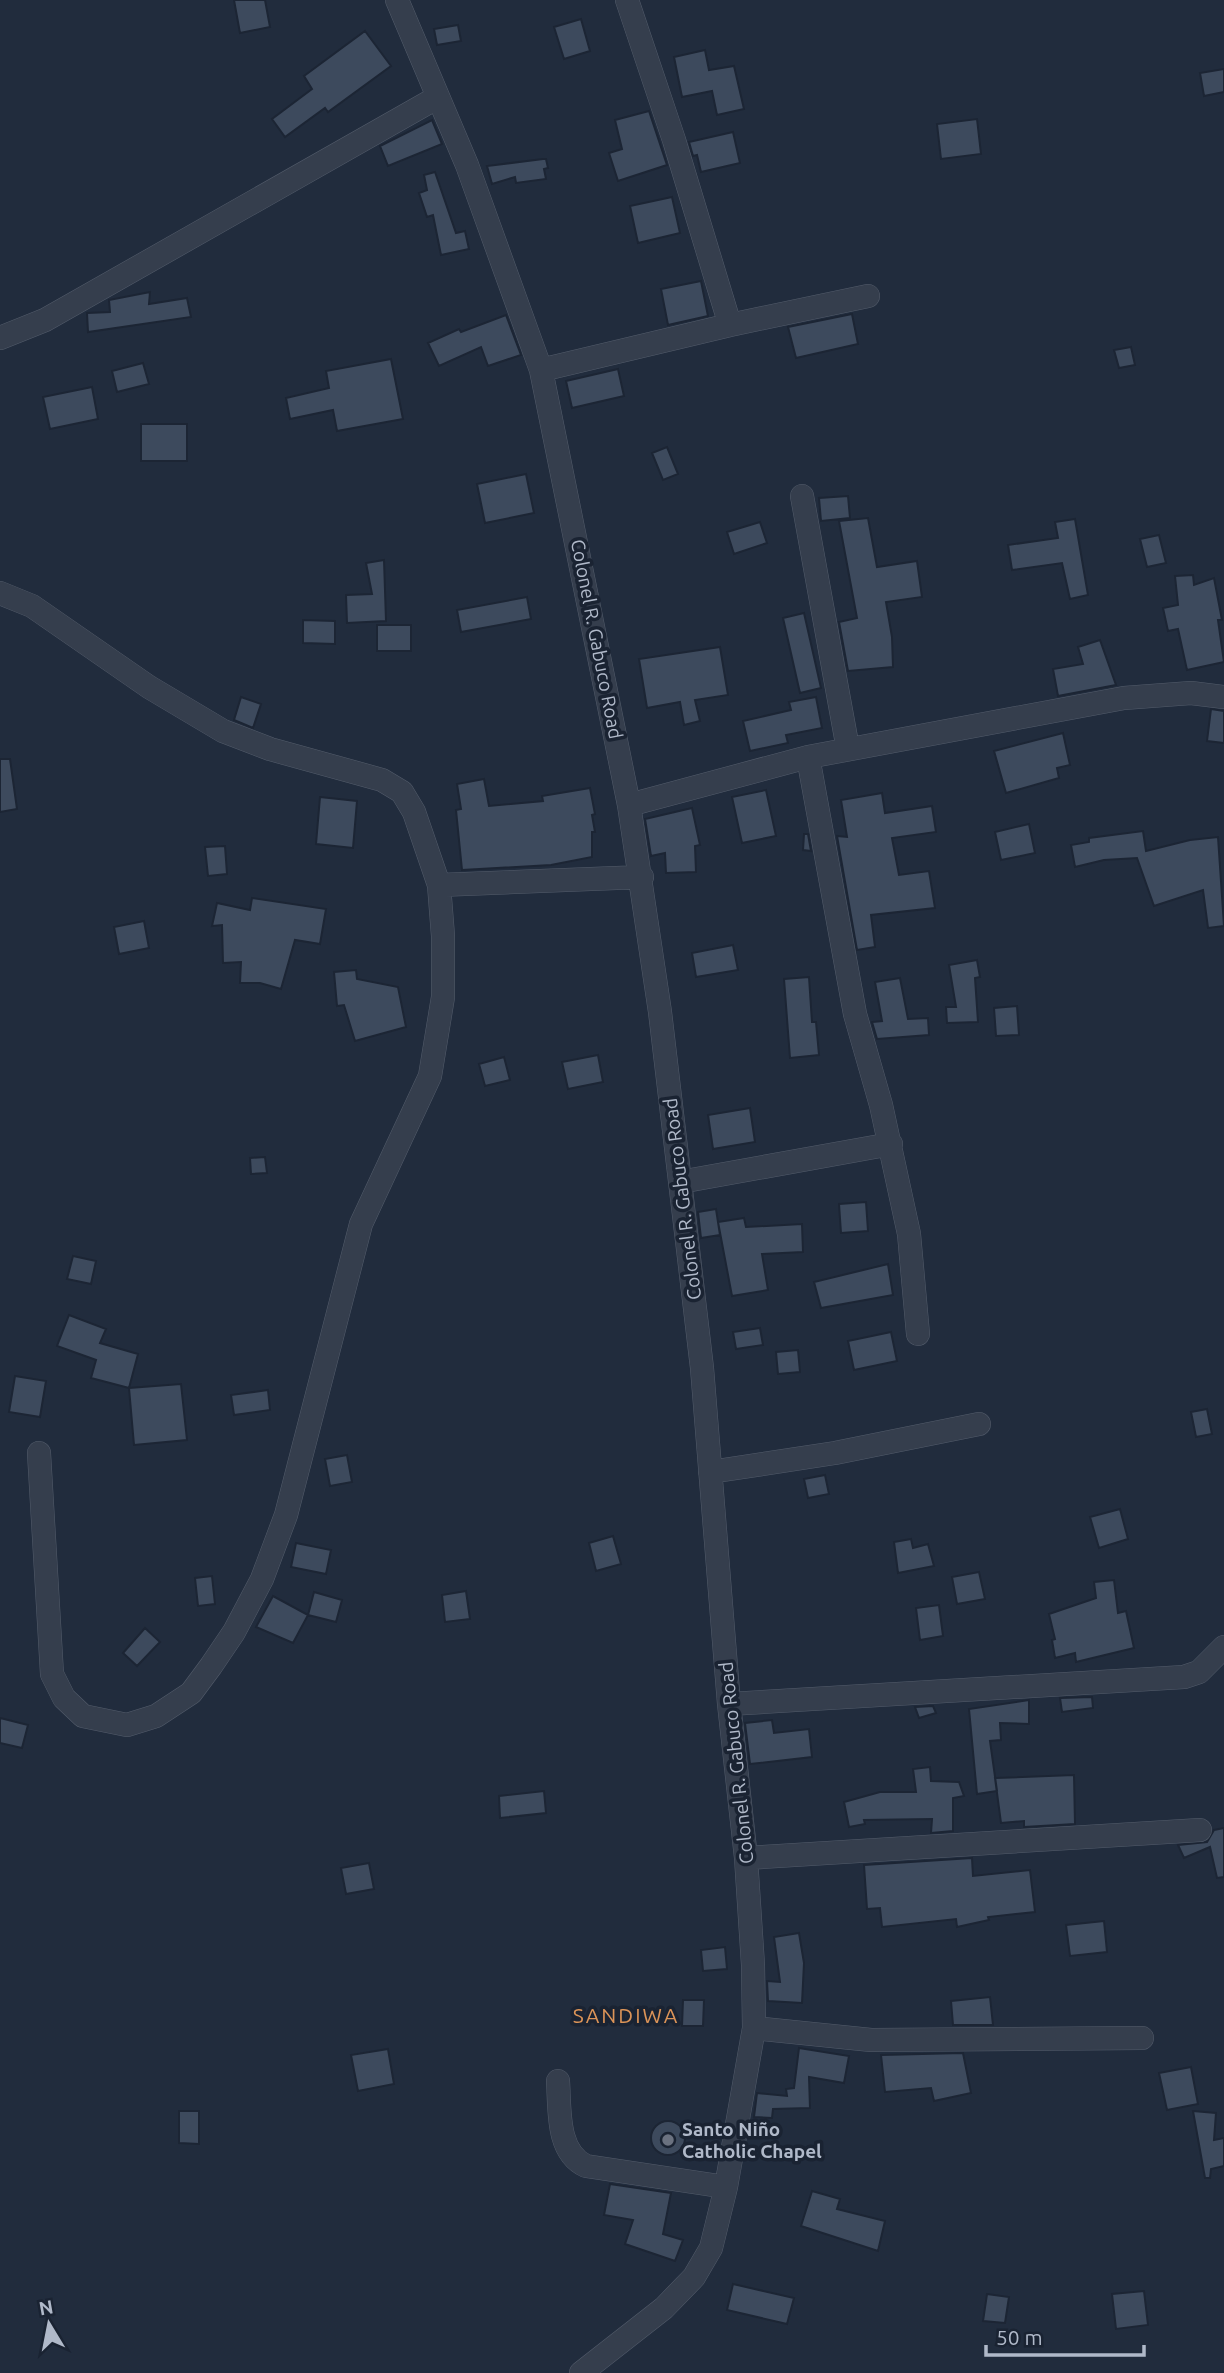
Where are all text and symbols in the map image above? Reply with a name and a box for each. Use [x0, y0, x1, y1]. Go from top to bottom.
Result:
street label: Colonel R. Gabuco Road [567, 537, 627, 741]
street label: Colonel R. Gabuco Road [659, 1097, 705, 1301]
street label: Colonel R. Gabuco Road [714, 1661, 758, 1865]
district label: SANDIWA [573, 2003, 679, 2027]
place label: Santo Niño Catholic Chapel [682, 2118, 822, 2162]
marker: Santo Niño Catholic Chapel [660, 2132, 676, 2148]
north arrow [14, 2289, 84, 2359]
text: N [37, 2295, 55, 2319]
scale bar [986, 2314, 1144, 2358]
text: 50 m [996, 2325, 1043, 2349]

